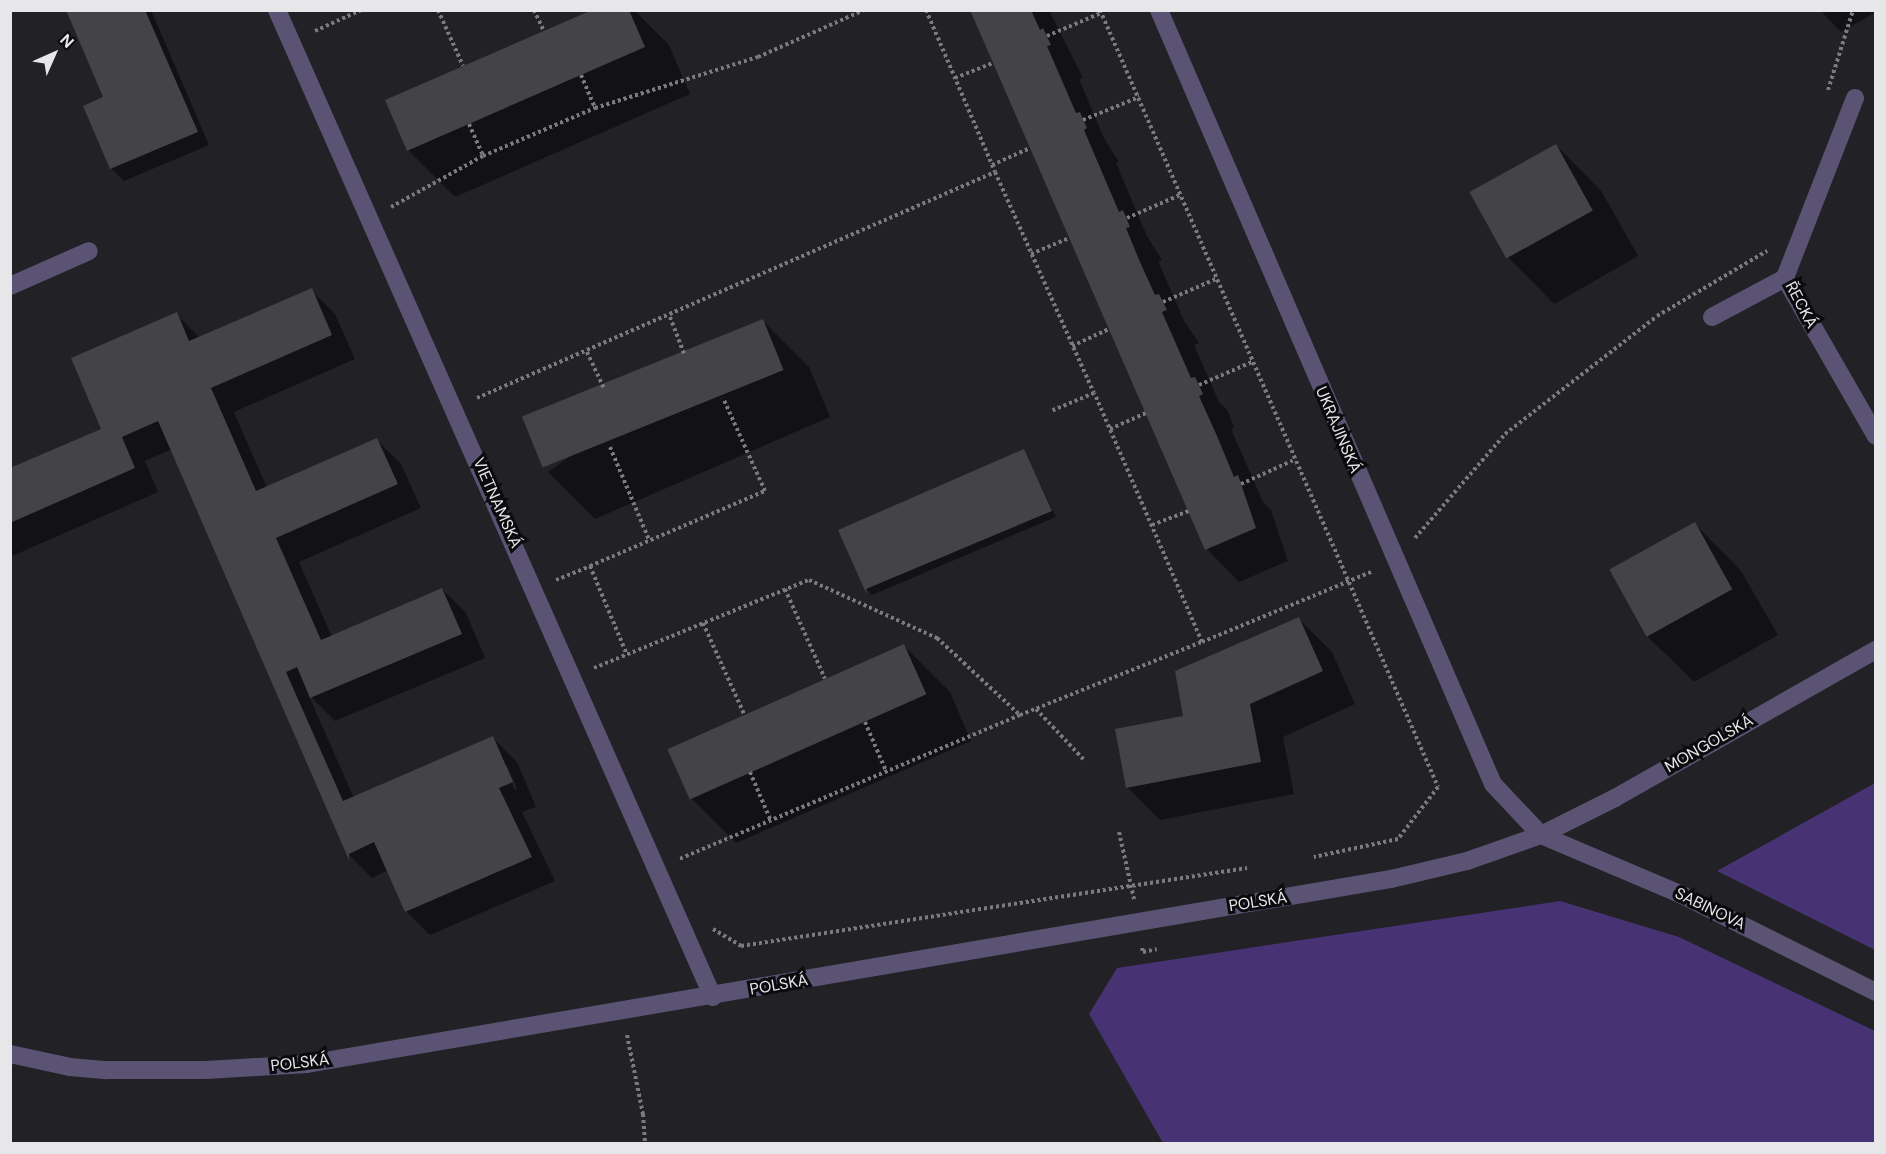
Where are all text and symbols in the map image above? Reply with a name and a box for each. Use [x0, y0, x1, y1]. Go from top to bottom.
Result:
north arrow [24, 24, 84, 84]
text: N [56, 29, 79, 52]
street label: ŘECKÁ [1781, 278, 1821, 332]
street label: UKRAJINSKÁ [1311, 384, 1365, 476]
street label: VIETNAMSKÁ [469, 455, 525, 551]
street label: MONGOLSKÁ [1662, 711, 1756, 777]
street label: SABINOVA [1672, 884, 1748, 934]
street label: POLSKÁ [1227, 888, 1289, 916]
street label: POLSKÁ [748, 970, 810, 1000]
street label: POLSKÁ [270, 1050, 330, 1076]

